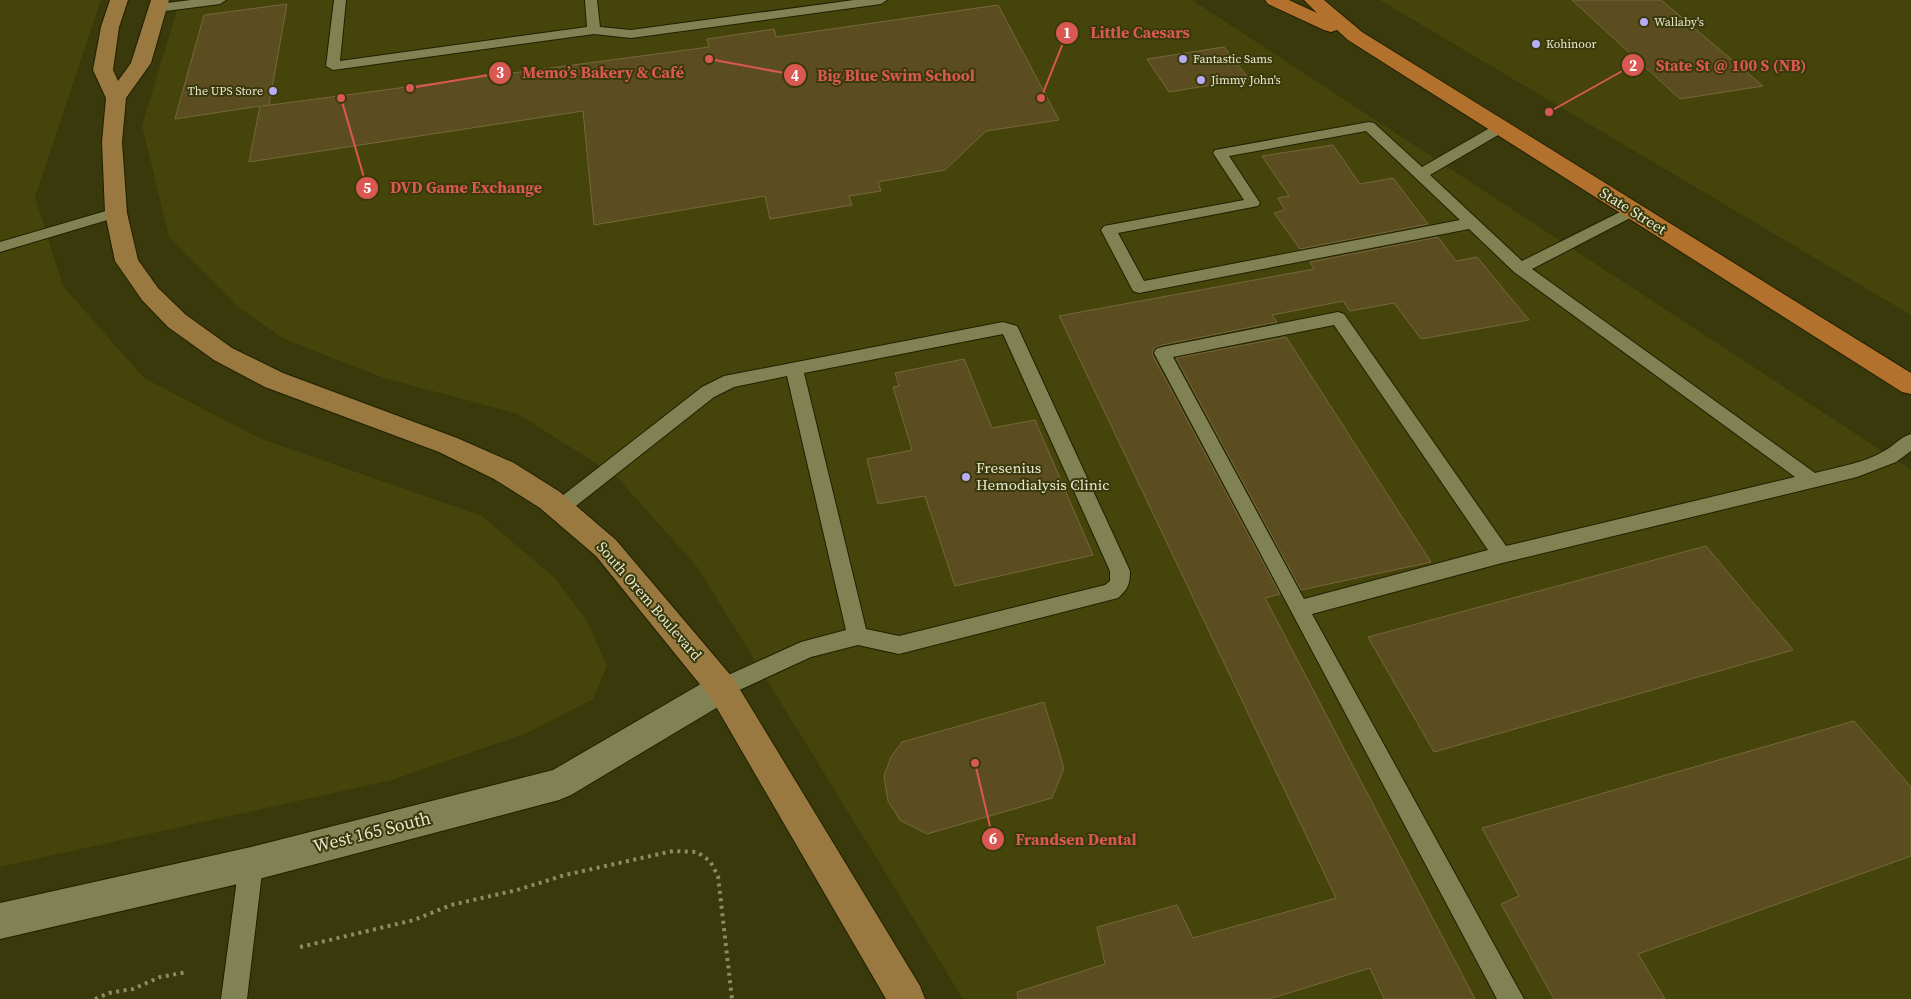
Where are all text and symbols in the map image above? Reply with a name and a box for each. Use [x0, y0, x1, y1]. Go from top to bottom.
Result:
place label: Wallaby's [1654, 14, 1704, 30]
marker: Wallaby's [1638, 16, 1650, 28]
callout: Little Caesars [1055, 17, 1200, 48]
text: Little Caesars [1090, 21, 1190, 43]
text: 1 [1063, 22, 1071, 43]
place label: Kohinoor [1546, 36, 1597, 52]
marker: Kohinoor [1530, 38, 1542, 50]
callout: State St @ 100 S (NB) [1620, 50, 1816, 81]
place label: Fantastic Sams [1193, 51, 1272, 67]
marker: Fantastic Sams [1177, 53, 1189, 65]
text: State St @ 100 S (NB) [1656, 54, 1806, 76]
text: 2 [1629, 55, 1637, 76]
callout: Memo’s Bakery & Café [487, 57, 694, 88]
callout: Big Blue Swim School [782, 60, 985, 91]
text: Memo’s Bakery & Café [522, 61, 684, 83]
text: 3 [496, 62, 504, 83]
text: Big Blue Swim School [817, 64, 975, 86]
text: 4 [791, 65, 799, 86]
place label: Jimmy John's [1210, 72, 1281, 88]
marker: Jimmy John's [1195, 74, 1207, 86]
place label: The UPS Store [187, 83, 263, 99]
marker: The UPS Store [267, 85, 279, 97]
callout: DVD Game Exchange [355, 172, 552, 203]
text: DVD Game Exchange [390, 176, 542, 198]
text: 5 [363, 177, 371, 198]
street label: State Street [1596, 182, 1671, 239]
place label: Fresenius Hemodialysis Clinic [976, 457, 1110, 495]
marker: Fresenius Hemodialysis Clinic [960, 471, 972, 483]
street label: South Orem Boulevard [592, 537, 707, 665]
street label: West 165 South [310, 805, 433, 858]
callout: Frandsen Dental [981, 824, 1147, 855]
text: 6 [989, 828, 997, 849]
text: Frandsen Dental [1015, 828, 1137, 850]

